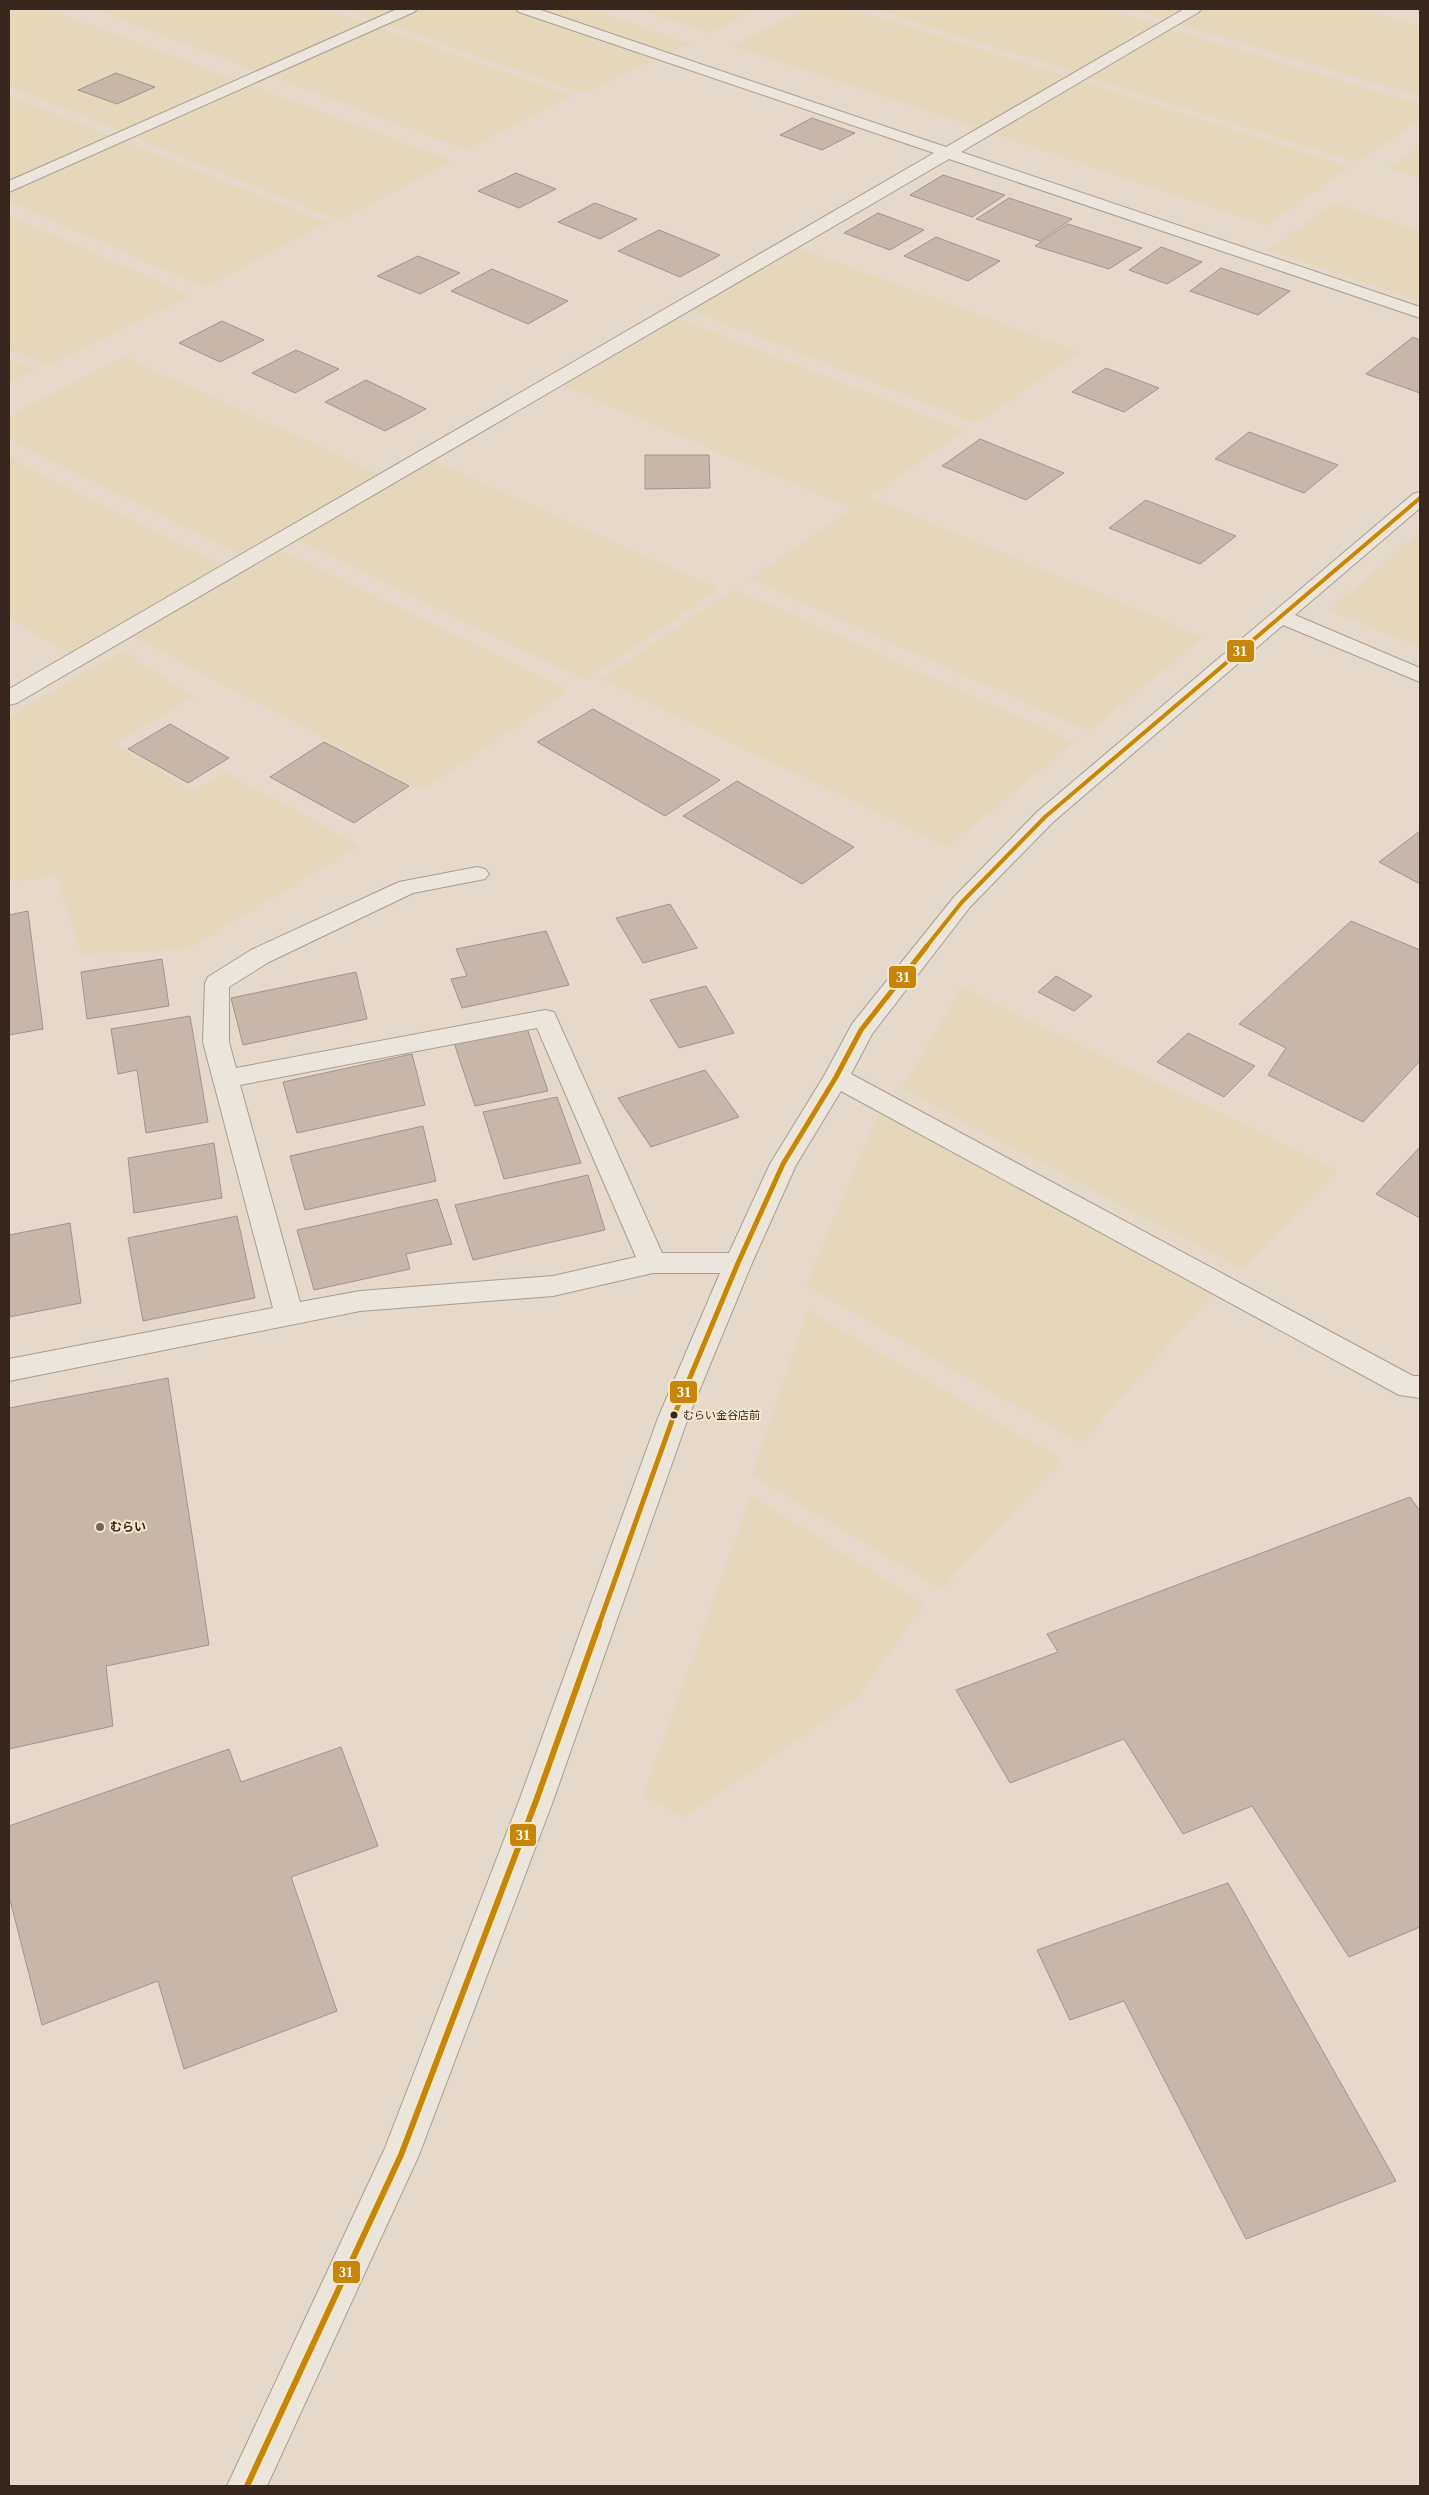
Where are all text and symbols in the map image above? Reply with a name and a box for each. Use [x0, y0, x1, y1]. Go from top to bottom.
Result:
line badge: 31 [1226, 639, 1255, 663]
text: 31 [1233, 644, 1247, 659]
line badge: 31 [888, 965, 917, 989]
text: 31 [896, 970, 910, 985]
line badge: 31 [669, 1380, 698, 1404]
text: 31 [677, 1385, 691, 1400]
place label: むらい金谷店前 [683, 1409, 760, 1421]
marker: むらい金谷店前 [669, 1410, 679, 1420]
place label: むらい [110, 1520, 146, 1534]
marker: むらい [94, 1521, 106, 1533]
line badge: 31 [509, 1823, 537, 1847]
text: 31 [516, 1828, 530, 1843]
line badge: 31 [332, 2260, 361, 2284]
text: 31 [339, 2265, 353, 2280]

